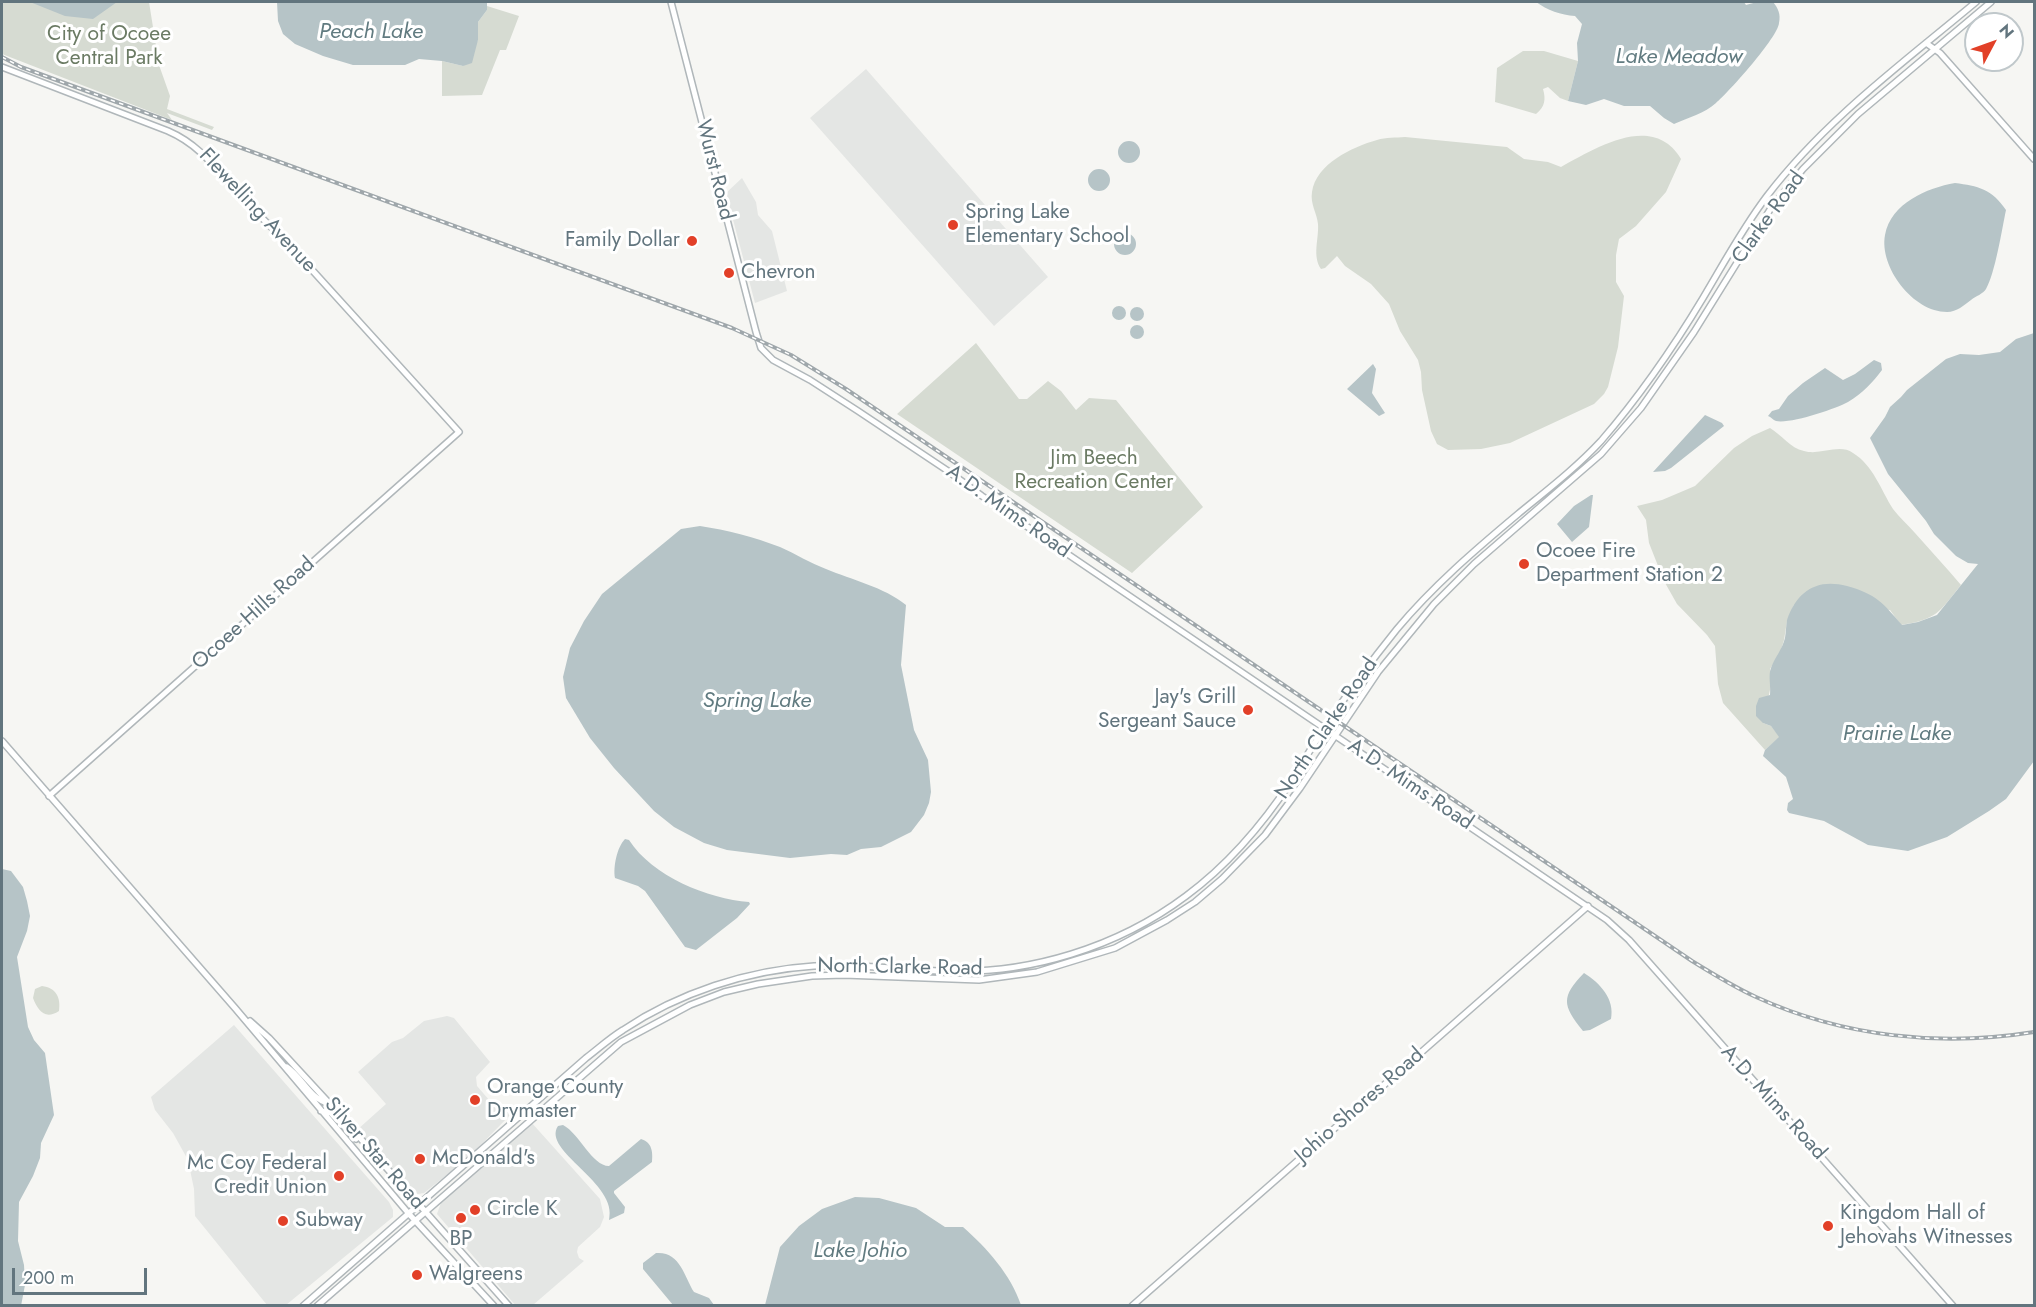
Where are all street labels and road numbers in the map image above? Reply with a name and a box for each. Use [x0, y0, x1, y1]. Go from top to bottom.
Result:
street label: Wurst Road [689, 117, 739, 223]
street label: Flewelling Avenue [193, 144, 321, 278]
street label: Clarke Road [1727, 167, 1811, 269]
street label: A.D. Mims Road [941, 460, 1075, 564]
street label: Ocoee Hills Road [188, 552, 320, 676]
street label: North Clarke Road [1270, 653, 1384, 805]
street label: A.D. Mims Road [1342, 734, 1478, 836]
street label: North Clarke Road [817, 954, 983, 982]
street label: A.D. Mims Road [1715, 1040, 1831, 1166]
street label: Johio Shores Road [1290, 1043, 1430, 1169]
street label: Silver Star Road [318, 1093, 430, 1215]

